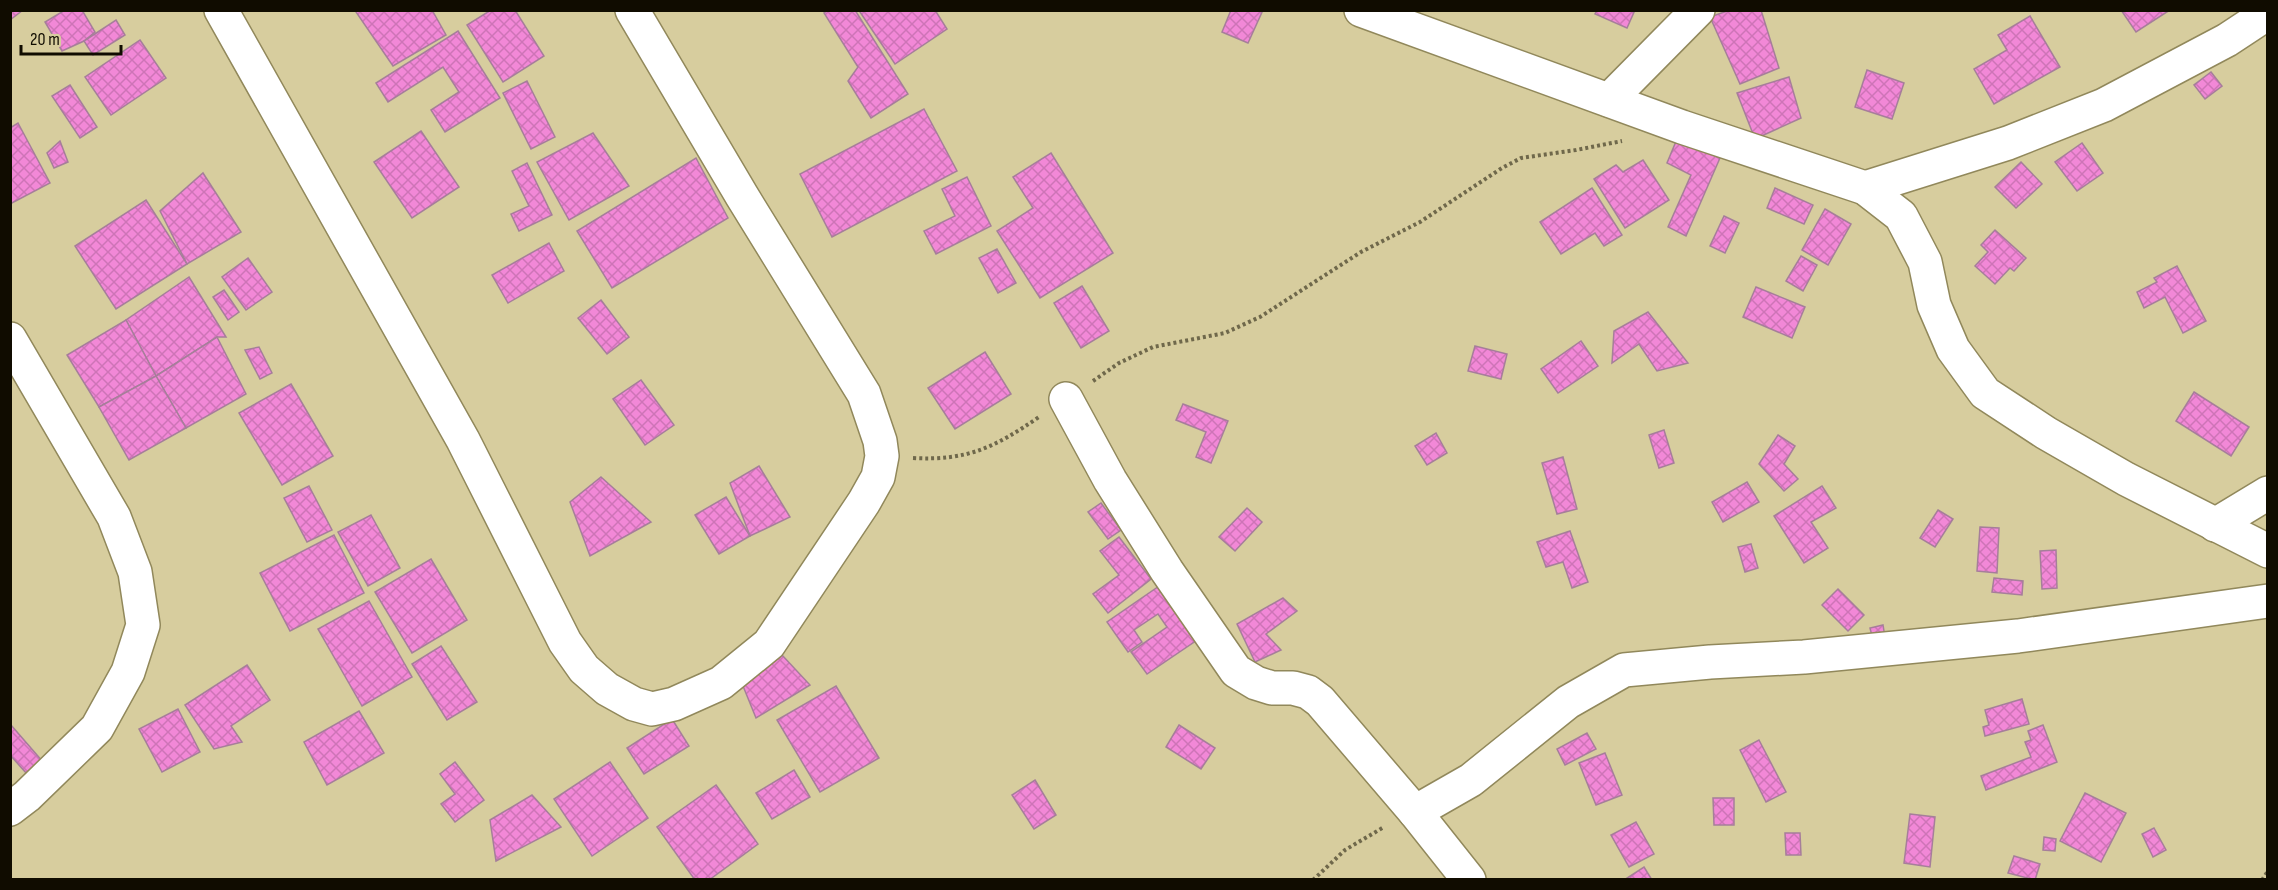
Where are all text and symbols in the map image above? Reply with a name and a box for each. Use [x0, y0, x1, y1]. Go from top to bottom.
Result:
scale bar [21, 18, 122, 56]
text: 20 m [30, 29, 60, 50]

